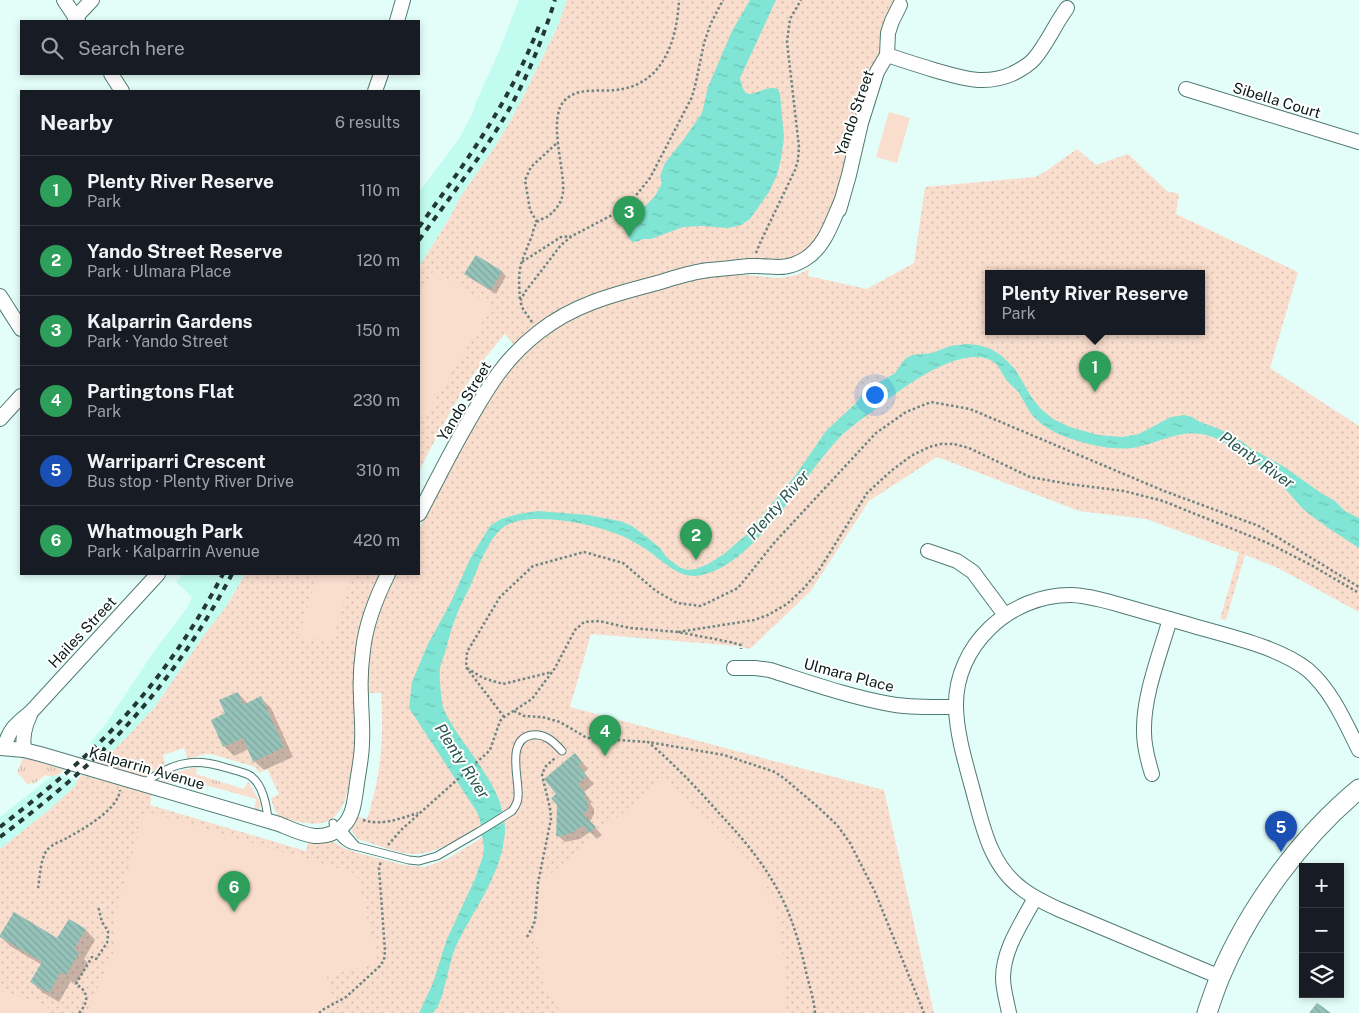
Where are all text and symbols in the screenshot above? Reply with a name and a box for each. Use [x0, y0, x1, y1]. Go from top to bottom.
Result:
search box [20, 20, 420, 75]
icon: search [38, 34, 66, 62]
text: Search here [78, 37, 185, 59]
street label: Yando Street [831, 68, 877, 158]
street label: Sibella Court [1231, 79, 1323, 121]
text: Nearby [40, 110, 113, 135]
text: 6 results [335, 113, 400, 132]
text: Plenty River Reserve [87, 170, 274, 192]
text: 1 [53, 181, 59, 200]
text: 110 m [359, 181, 400, 200]
text: Park [87, 192, 121, 211]
pin: 3 [613, 196, 645, 237]
text: Yando Street Reserve [87, 240, 283, 262]
text: 2 [51, 251, 61, 270]
text: 120 m [356, 251, 400, 270]
text: Park · Ulmara Place [87, 262, 231, 281]
popup [985, 270, 1205, 335]
text: Plenty River Reserve [1002, 282, 1188, 304]
text: Park [1002, 304, 1036, 323]
text: Kalparrin Gardens [87, 310, 253, 332]
text: 3 [51, 321, 61, 340]
text: 150 m [356, 321, 400, 340]
text: Park · Yando Street [87, 332, 228, 351]
pin: 1 [1079, 351, 1111, 392]
street label: Yando Street [434, 358, 495, 444]
text: Partingtons Flat [87, 380, 234, 402]
your location [862, 382, 888, 408]
text: 4 [51, 391, 61, 410]
text: 230 m [353, 391, 400, 410]
text: Park [87, 402, 121, 421]
water label: Plenty River [1216, 428, 1298, 493]
text: Warriparri Crescent [87, 450, 266, 472]
text: 5 [51, 461, 61, 480]
text: 310 m [356, 461, 400, 480]
water label: Plenty River [743, 466, 814, 544]
text: Bus stop · Plenty River Drive [87, 472, 294, 491]
pin: 2 [680, 519, 712, 560]
text: Whatmough Park [87, 520, 243, 542]
text: 6 [51, 531, 61, 550]
text: 420 m [353, 531, 400, 550]
text: Park · Kalparrin Avenue [87, 542, 260, 561]
street label: Hailes Street [45, 593, 119, 671]
street label: Ulmara Place [802, 655, 896, 695]
pin: 4 [589, 715, 621, 756]
water label: Plenty River [431, 720, 494, 803]
street label: Kalparrin Avenue [87, 743, 207, 793]
pin: 5 [1265, 811, 1297, 852]
map controls [1299, 863, 1344, 998]
button: + [1299, 863, 1344, 908]
pin: 6 [218, 871, 250, 912]
button: − [1299, 908, 1344, 953]
button: layers [1299, 953, 1344, 998]

